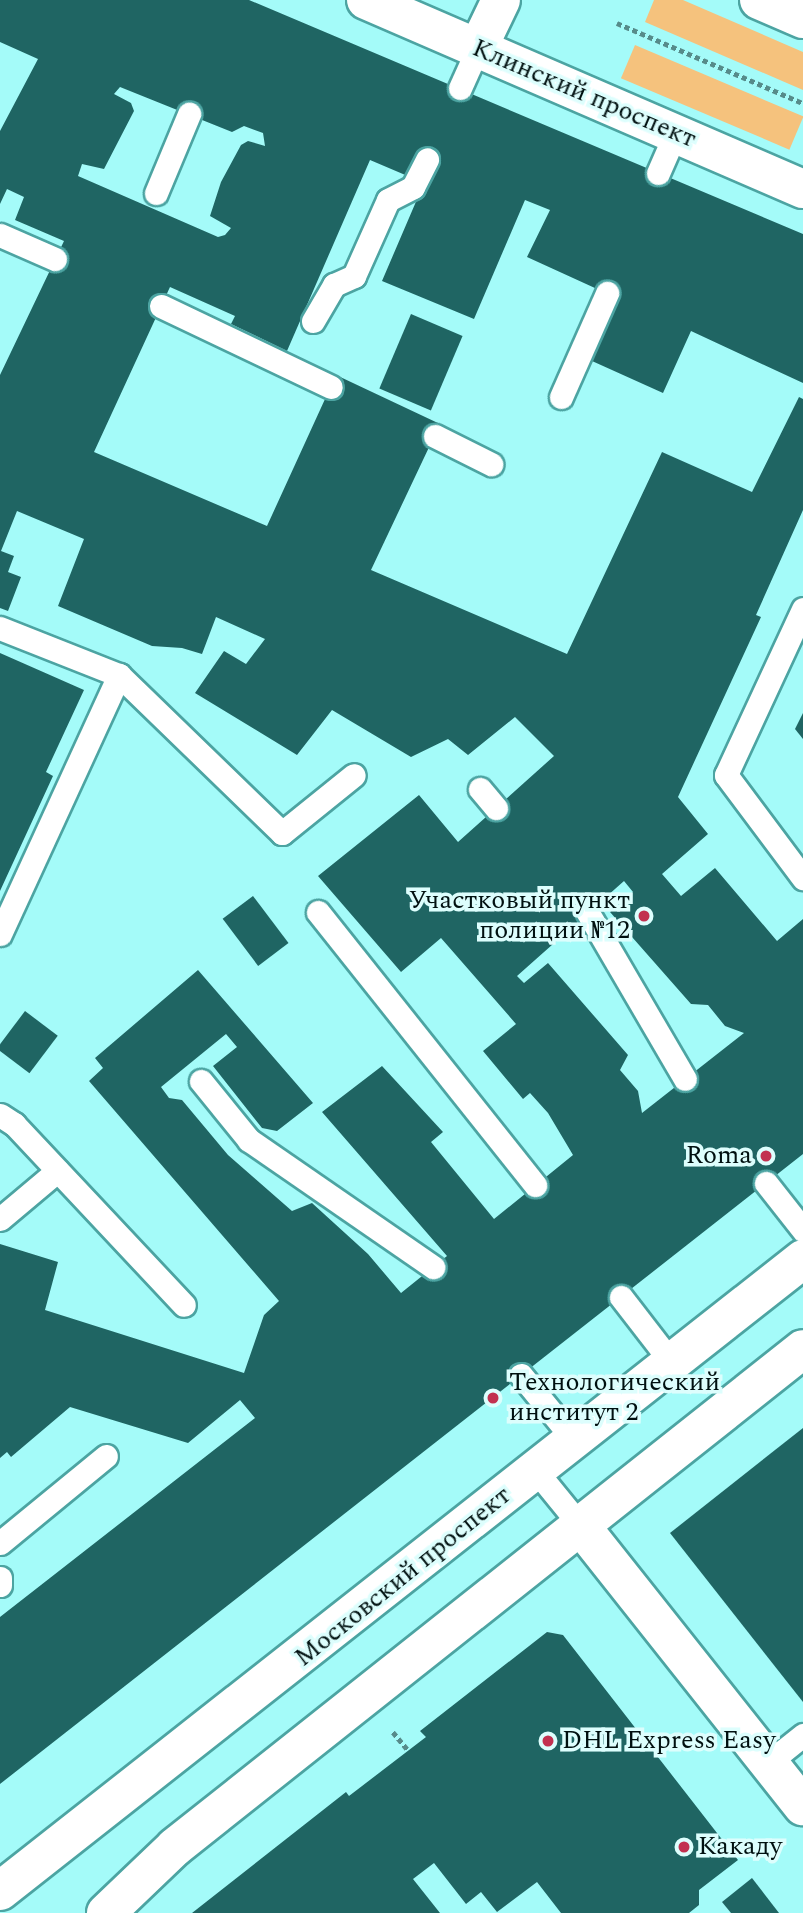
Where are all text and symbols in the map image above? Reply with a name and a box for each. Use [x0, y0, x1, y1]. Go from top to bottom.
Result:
street label: Клинский проспект [467, 33, 701, 155]
place label: Участковый пункт полиции №12 [409, 885, 630, 946]
marker: Участковый пункт полиции №12 [636, 908, 652, 924]
place label: Roma [686, 1140, 752, 1172]
marker: Roma [758, 1148, 774, 1164]
place label: Технологический институт 2 [509, 1367, 720, 1428]
marker: Технологический институт 2 [483, 1388, 503, 1408]
street label: Московский проспект [289, 1480, 517, 1674]
place label: DHL Express Easy [562, 1725, 776, 1757]
marker: DHL Express Easy [540, 1733, 556, 1749]
place label: Какаду [698, 1831, 782, 1863]
marker: Какаду [676, 1839, 692, 1855]

